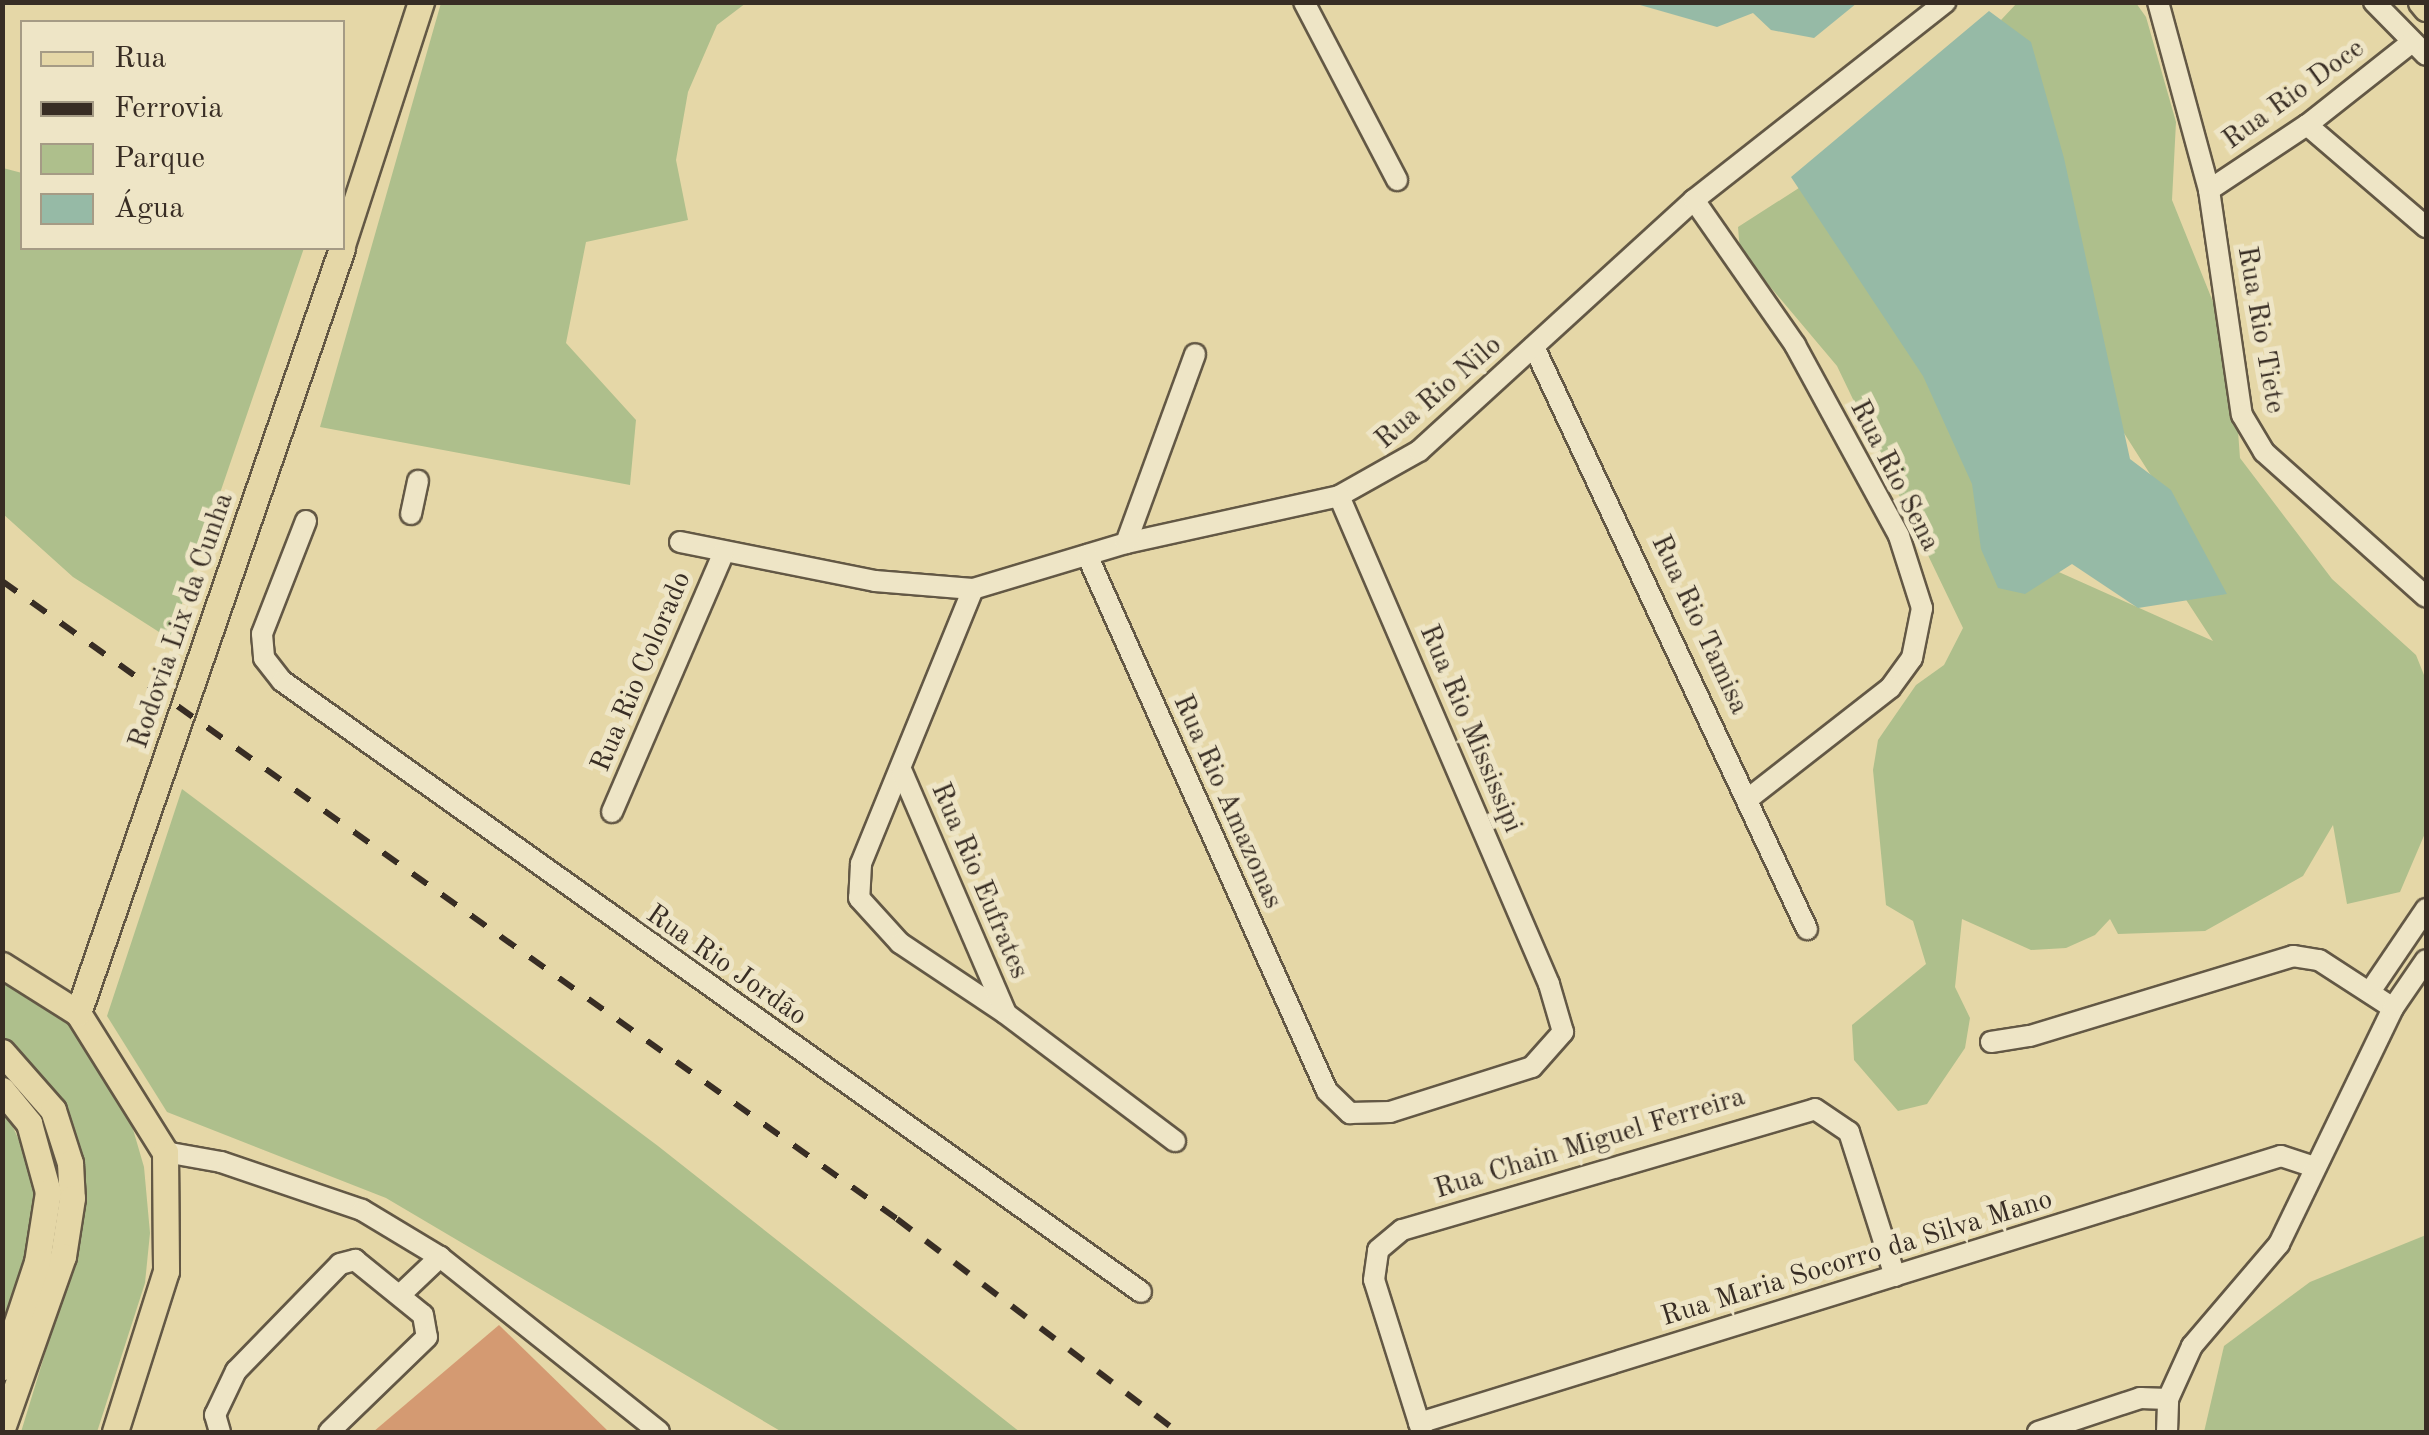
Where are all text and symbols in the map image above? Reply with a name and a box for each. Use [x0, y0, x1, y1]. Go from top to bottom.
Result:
legend [20, 20, 345, 250]
street label: Rua Rio Doce [2217, 32, 2371, 158]
text: Rua [114, 44, 166, 74]
text: Ferrovia [114, 94, 223, 124]
text: Parque [114, 144, 205, 174]
text: Água [114, 194, 184, 224]
street label: Rua Rio Tiete [2229, 244, 2291, 416]
street label: Rua Rio Nilo [1369, 329, 1509, 457]
street label: Rua Rio Sena [1842, 395, 1946, 557]
street label: Rodovia Lix da Cunha [122, 489, 242, 753]
street label: Rua Rio Tamisa [1643, 530, 1755, 720]
street label: Rua Rio Colorado [585, 567, 699, 777]
street label: Rua Rio Mississipi [1411, 620, 1529, 838]
street label: Rua Rio Amazonas [1165, 690, 1289, 914]
street label: Rua Rio Eufrates [923, 778, 1035, 984]
street label: Rua Rio Jordão [639, 898, 813, 1034]
street label: Rua Chain Miguel Ferreira [1431, 1081, 1749, 1207]
street label: Rua Maria Socorro da Silva Mano [1657, 1183, 2057, 1335]

